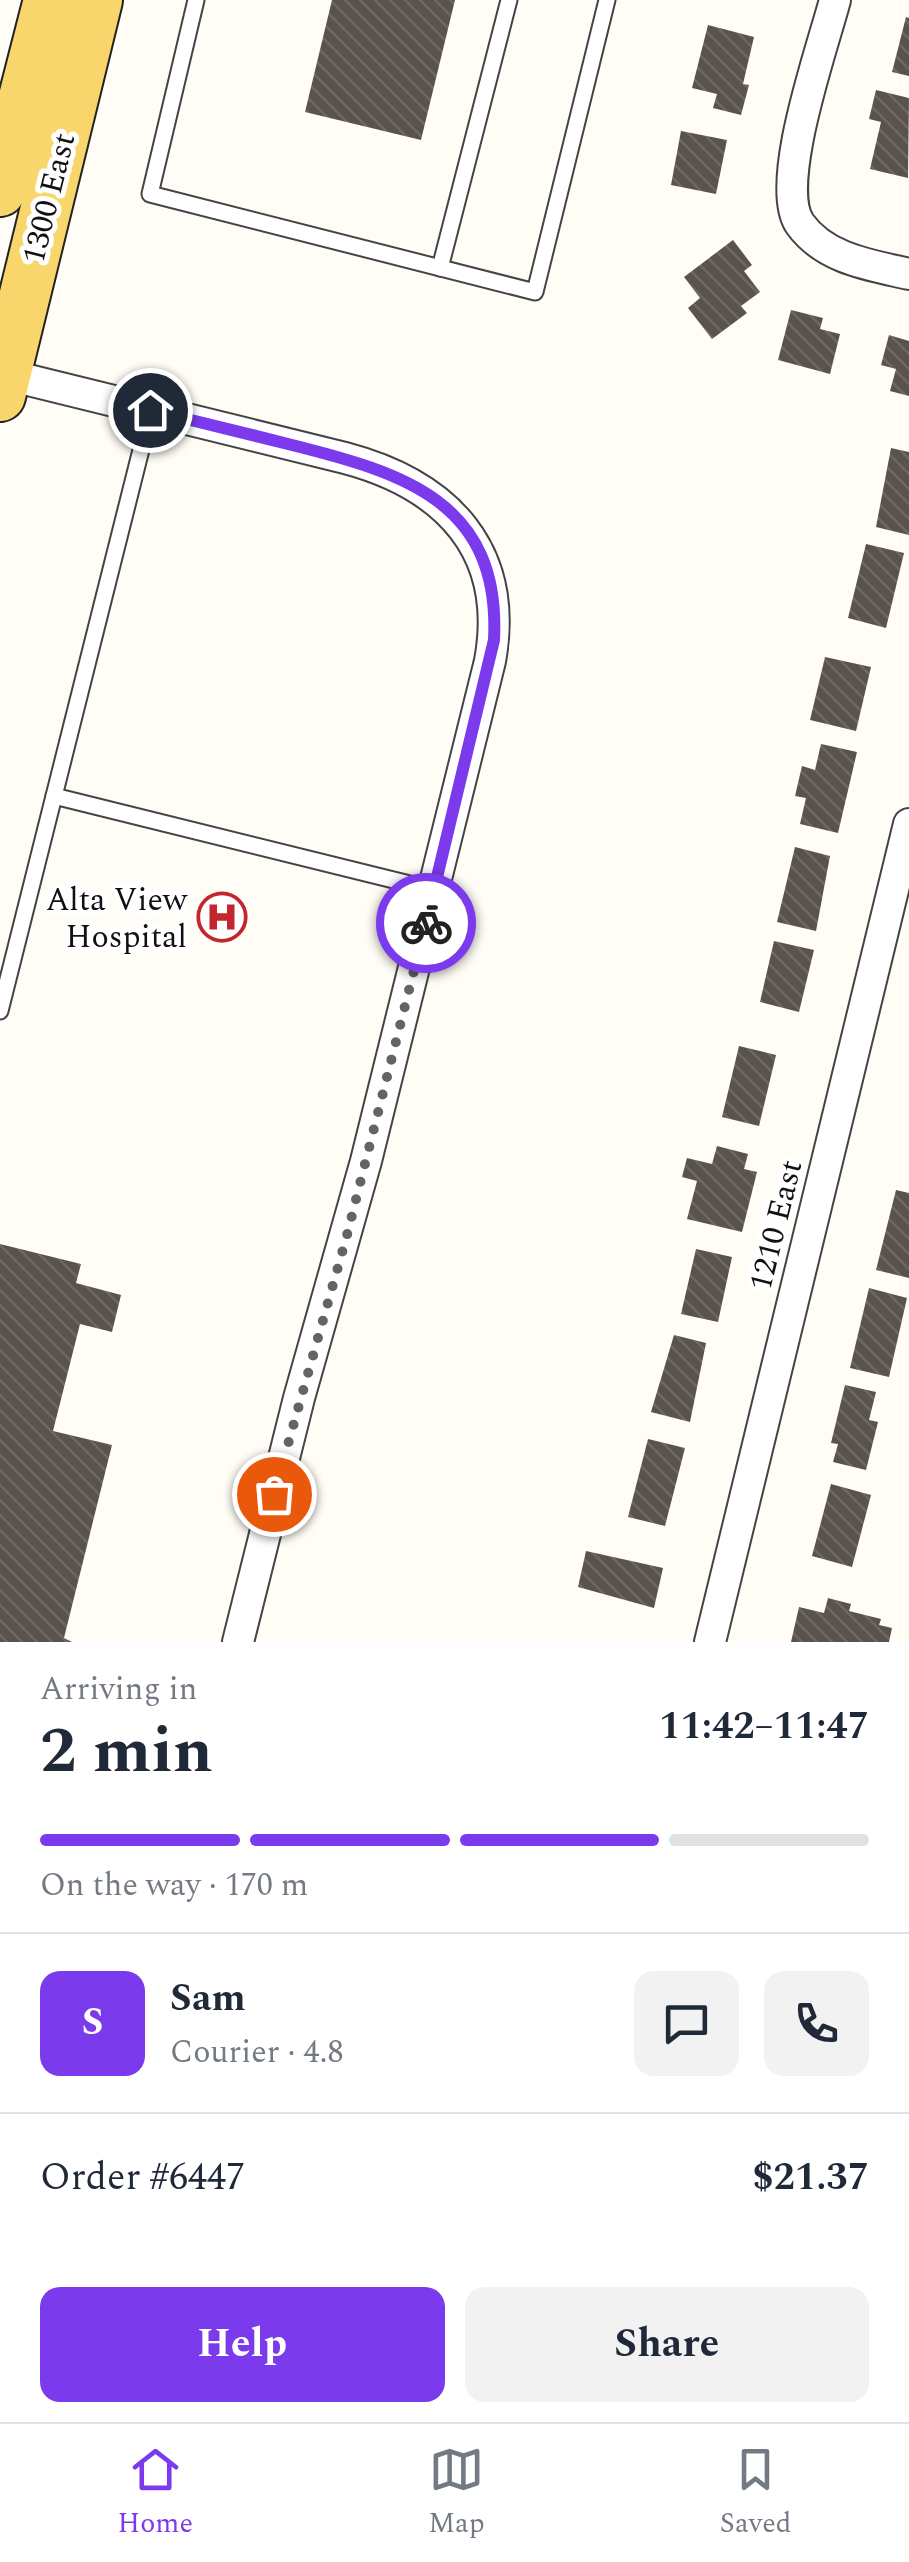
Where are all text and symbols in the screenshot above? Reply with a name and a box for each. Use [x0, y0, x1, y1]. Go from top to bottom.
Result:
street label: 1300 East [10, 128, 89, 269]
pin [108, 368, 193, 453]
icon: home [123, 383, 178, 438]
courier [376, 873, 476, 973]
place label: Alta View Hospital [46, 876, 188, 962]
hospital icon: Alta View Hospital [196, 891, 248, 943]
icon: bike [399, 896, 454, 951]
street label: 1210 East [737, 1155, 816, 1296]
pin [232, 1452, 317, 1537]
icon: bag [247, 1467, 302, 1522]
text: Arriving in [40, 1665, 197, 1714]
text: 11:42–11:47 [659, 1698, 869, 1756]
text: 2 min [40, 1702, 213, 1801]
text: On the way · 170 m [40, 1861, 308, 1910]
text: Sam [170, 1970, 246, 2028]
button: chat [634, 1971, 739, 2076]
button: phone [764, 1971, 869, 2076]
text: S [82, 1994, 103, 2052]
text: Courier · 4.8 [170, 2028, 343, 2077]
text: Order #6447 [40, 2149, 245, 2207]
text: $21.37 [752, 2149, 869, 2207]
button: Help [40, 2287, 445, 2402]
button: Share [465, 2287, 869, 2402]
tab: Home [118, 2442, 193, 2545]
tab: Map [428, 2442, 485, 2545]
tab: Saved [720, 2442, 791, 2545]

